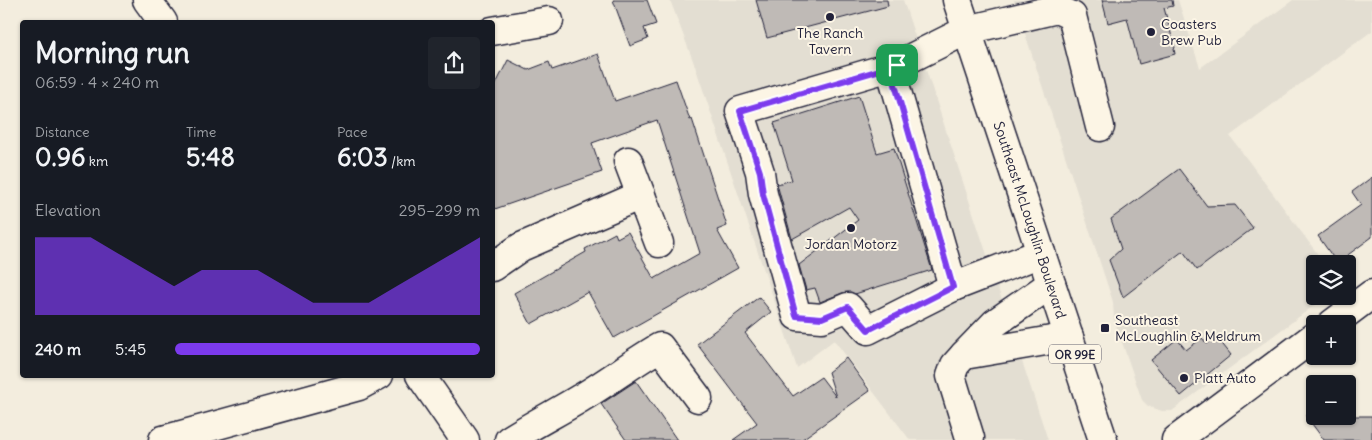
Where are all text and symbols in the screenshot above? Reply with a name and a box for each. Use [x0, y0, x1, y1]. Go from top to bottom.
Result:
marker: The Ranch Tavern [824, 11, 836, 23]
place label: Coasters Brew Pub [1161, 15, 1222, 49]
place label: The Ranch Tavern [797, 24, 863, 58]
marker: Coasters Brew Pub [1145, 26, 1157, 38]
text: Morning run [35, 35, 190, 71]
button: share [428, 37, 480, 89]
pin [876, 44, 918, 86]
icon: arrive [883, 51, 911, 79]
text: 06:59 · 4 × 240 m [35, 72, 159, 92]
street label: Southeast McLoughlin Boulevard [990, 119, 1070, 321]
text: Distance [35, 123, 90, 141]
text: Time [186, 123, 216, 141]
text: Pace [337, 123, 367, 141]
text: 0.96 [35, 141, 85, 173]
text: 5:48 [186, 141, 235, 173]
text: 6:03 [337, 141, 388, 173]
text: km [85, 152, 108, 170]
text: /km [388, 152, 416, 170]
text: Elevation [35, 200, 101, 220]
text: 295–299 m [399, 200, 480, 220]
marker: Jordan Motorz [845, 222, 857, 234]
place label: Jordan Motorz [805, 235, 897, 253]
map controls [1306, 255, 1356, 425]
button: layers [1306, 255, 1356, 305]
place label: Southeast McLoughlin & Meldrum [1115, 311, 1261, 345]
button: + [1306, 315, 1356, 365]
marker: Southeast McLoughlin & Meldrum [1099, 322, 1111, 334]
text: 240 m [35, 339, 81, 359]
text: 5:45 [115, 339, 146, 359]
road number: OR 99E [1049, 344, 1101, 364]
place label: Platt Auto [1194, 369, 1256, 387]
marker: Platt Auto [1178, 372, 1190, 384]
button: − [1306, 375, 1356, 425]

